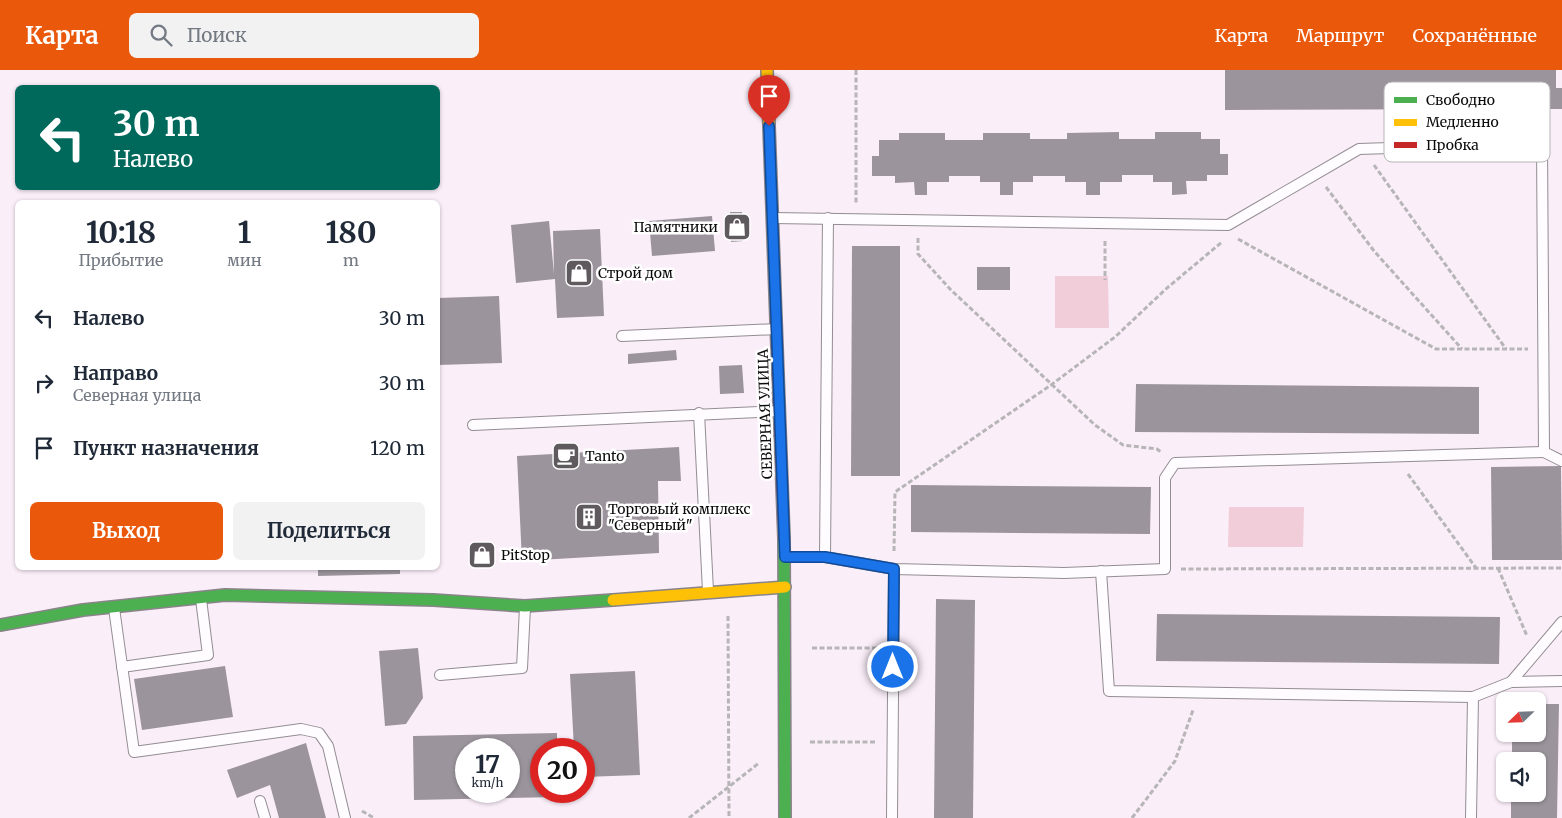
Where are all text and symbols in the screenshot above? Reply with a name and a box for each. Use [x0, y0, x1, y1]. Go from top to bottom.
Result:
search box [129, 13, 479, 58]
text: Карта [25, 20, 99, 51]
icon: search [147, 21, 175, 49]
text: Поиск [187, 23, 247, 47]
text: Карта [1215, 24, 1268, 47]
text: Маршрут [1296, 24, 1384, 47]
text: Сохранённые [1412, 24, 1537, 47]
pin [748, 75, 790, 126]
icon: arrive [755, 82, 783, 110]
legend [1384, 82, 1550, 162]
text: Свободно [1426, 91, 1495, 109]
text: 30 m [113, 102, 199, 146]
icon: left [30, 105, 95, 170]
text: Медленно [1426, 113, 1499, 131]
text: Пробка [1426, 136, 1479, 154]
text: Налево [113, 145, 193, 173]
shop icon: Памятники [722, 212, 752, 242]
text: 10:18 [86, 213, 156, 251]
text: 1 [237, 213, 251, 251]
text: 180 [325, 213, 377, 251]
place label: Памятники [634, 218, 718, 236]
text: Прибытие [78, 250, 163, 270]
text: мин [227, 250, 262, 270]
text: m [343, 250, 359, 270]
shop icon: Строй дом [564, 258, 594, 288]
place label: Строй дом [598, 264, 674, 282]
icon: left [30, 304, 58, 332]
text: Налево [73, 306, 144, 330]
text: 30 m [379, 306, 425, 330]
street label: СЕВЕРНАЯ УЛИЦА [754, 348, 776, 480]
text: Направо [73, 361, 158, 385]
icon: right [30, 369, 58, 397]
text: 30 m [379, 371, 425, 395]
text: Северная улица [73, 385, 201, 405]
icon: arrive [30, 434, 58, 462]
text: Пункт назначения [73, 436, 259, 460]
text: 120 m [370, 436, 425, 460]
cafe icon: Tanto [551, 441, 581, 471]
place label: Tanto [585, 447, 624, 465]
place label: Торговый комплекс "Северный" [608, 500, 751, 534]
button: Выход [30, 502, 223, 560]
button: Поделиться [233, 502, 425, 560]
building icon: Торговый комплекс "Северный" [574, 502, 604, 532]
shop icon: PitStop [467, 540, 497, 570]
place label: PitStop [501, 546, 550, 564]
position arrow [866, 640, 918, 692]
north arrow [1496, 692, 1546, 742]
map controls [1496, 692, 1546, 802]
speed limit sign: 20 [530, 738, 595, 803]
text: 17 [475, 748, 500, 780]
button: sound [1496, 752, 1546, 802]
text: km/h [472, 775, 503, 790]

